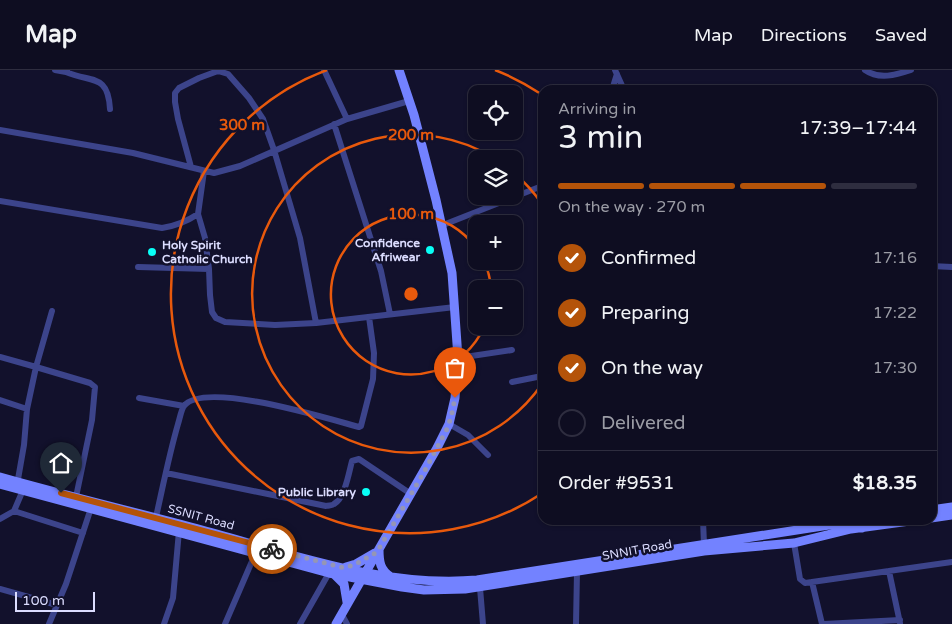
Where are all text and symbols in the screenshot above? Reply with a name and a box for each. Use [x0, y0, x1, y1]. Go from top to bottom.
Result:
text: Map [25, 20, 77, 49]
text: Map [694, 24, 733, 46]
text: Directions [761, 24, 847, 46]
text: Saved [875, 24, 927, 46]
map controls [468, 85, 523, 335]
button: locate [468, 85, 523, 140]
text: Arriving in [558, 99, 636, 119]
text: 300 m [219, 116, 265, 134]
text: 17:39–17:44 [799, 117, 917, 139]
text: 3 min [558, 119, 643, 157]
text: 200 m [388, 126, 434, 144]
button: layers [468, 150, 523, 205]
text: On the way · 270 m [558, 197, 705, 217]
text: 100 m [388, 205, 434, 223]
button: + [468, 215, 523, 270]
place label: Confidence Afriwear [355, 236, 420, 264]
place label: Holy Spirit Catholic Church [162, 238, 253, 266]
marker: Confidence Afriwear [424, 244, 436, 256]
icon: check [558, 244, 586, 272]
marker: Holy Spirit Catholic Church [146, 246, 158, 258]
text: Confirmed [601, 247, 696, 269]
text: 17:16 [873, 248, 917, 268]
button: − [468, 280, 523, 335]
centre of rings [402, 285, 420, 303]
icon: check [558, 299, 586, 327]
text: Preparing [601, 302, 690, 324]
text: 17:22 [873, 303, 917, 323]
pin [434, 347, 476, 398]
icon: bag [441, 354, 469, 382]
icon: check [558, 354, 586, 382]
text: On the way [601, 357, 703, 379]
text: 17:30 [873, 358, 917, 378]
text: Delivered [601, 412, 686, 434]
pin [40, 442, 82, 493]
icon: home [47, 449, 75, 477]
text: Order #9531 [558, 472, 675, 494]
text: $18.35 [853, 472, 917, 494]
place label: Public Library [278, 485, 357, 500]
marker: Public Library [360, 486, 372, 498]
street label: SSNIT Road [166, 501, 236, 533]
courier [247, 524, 297, 574]
icon: bike [258, 535, 286, 563]
street label: SNNIT Road [601, 537, 673, 563]
scale bar [15, 589, 95, 612]
text: 100 m [22, 592, 65, 609]

